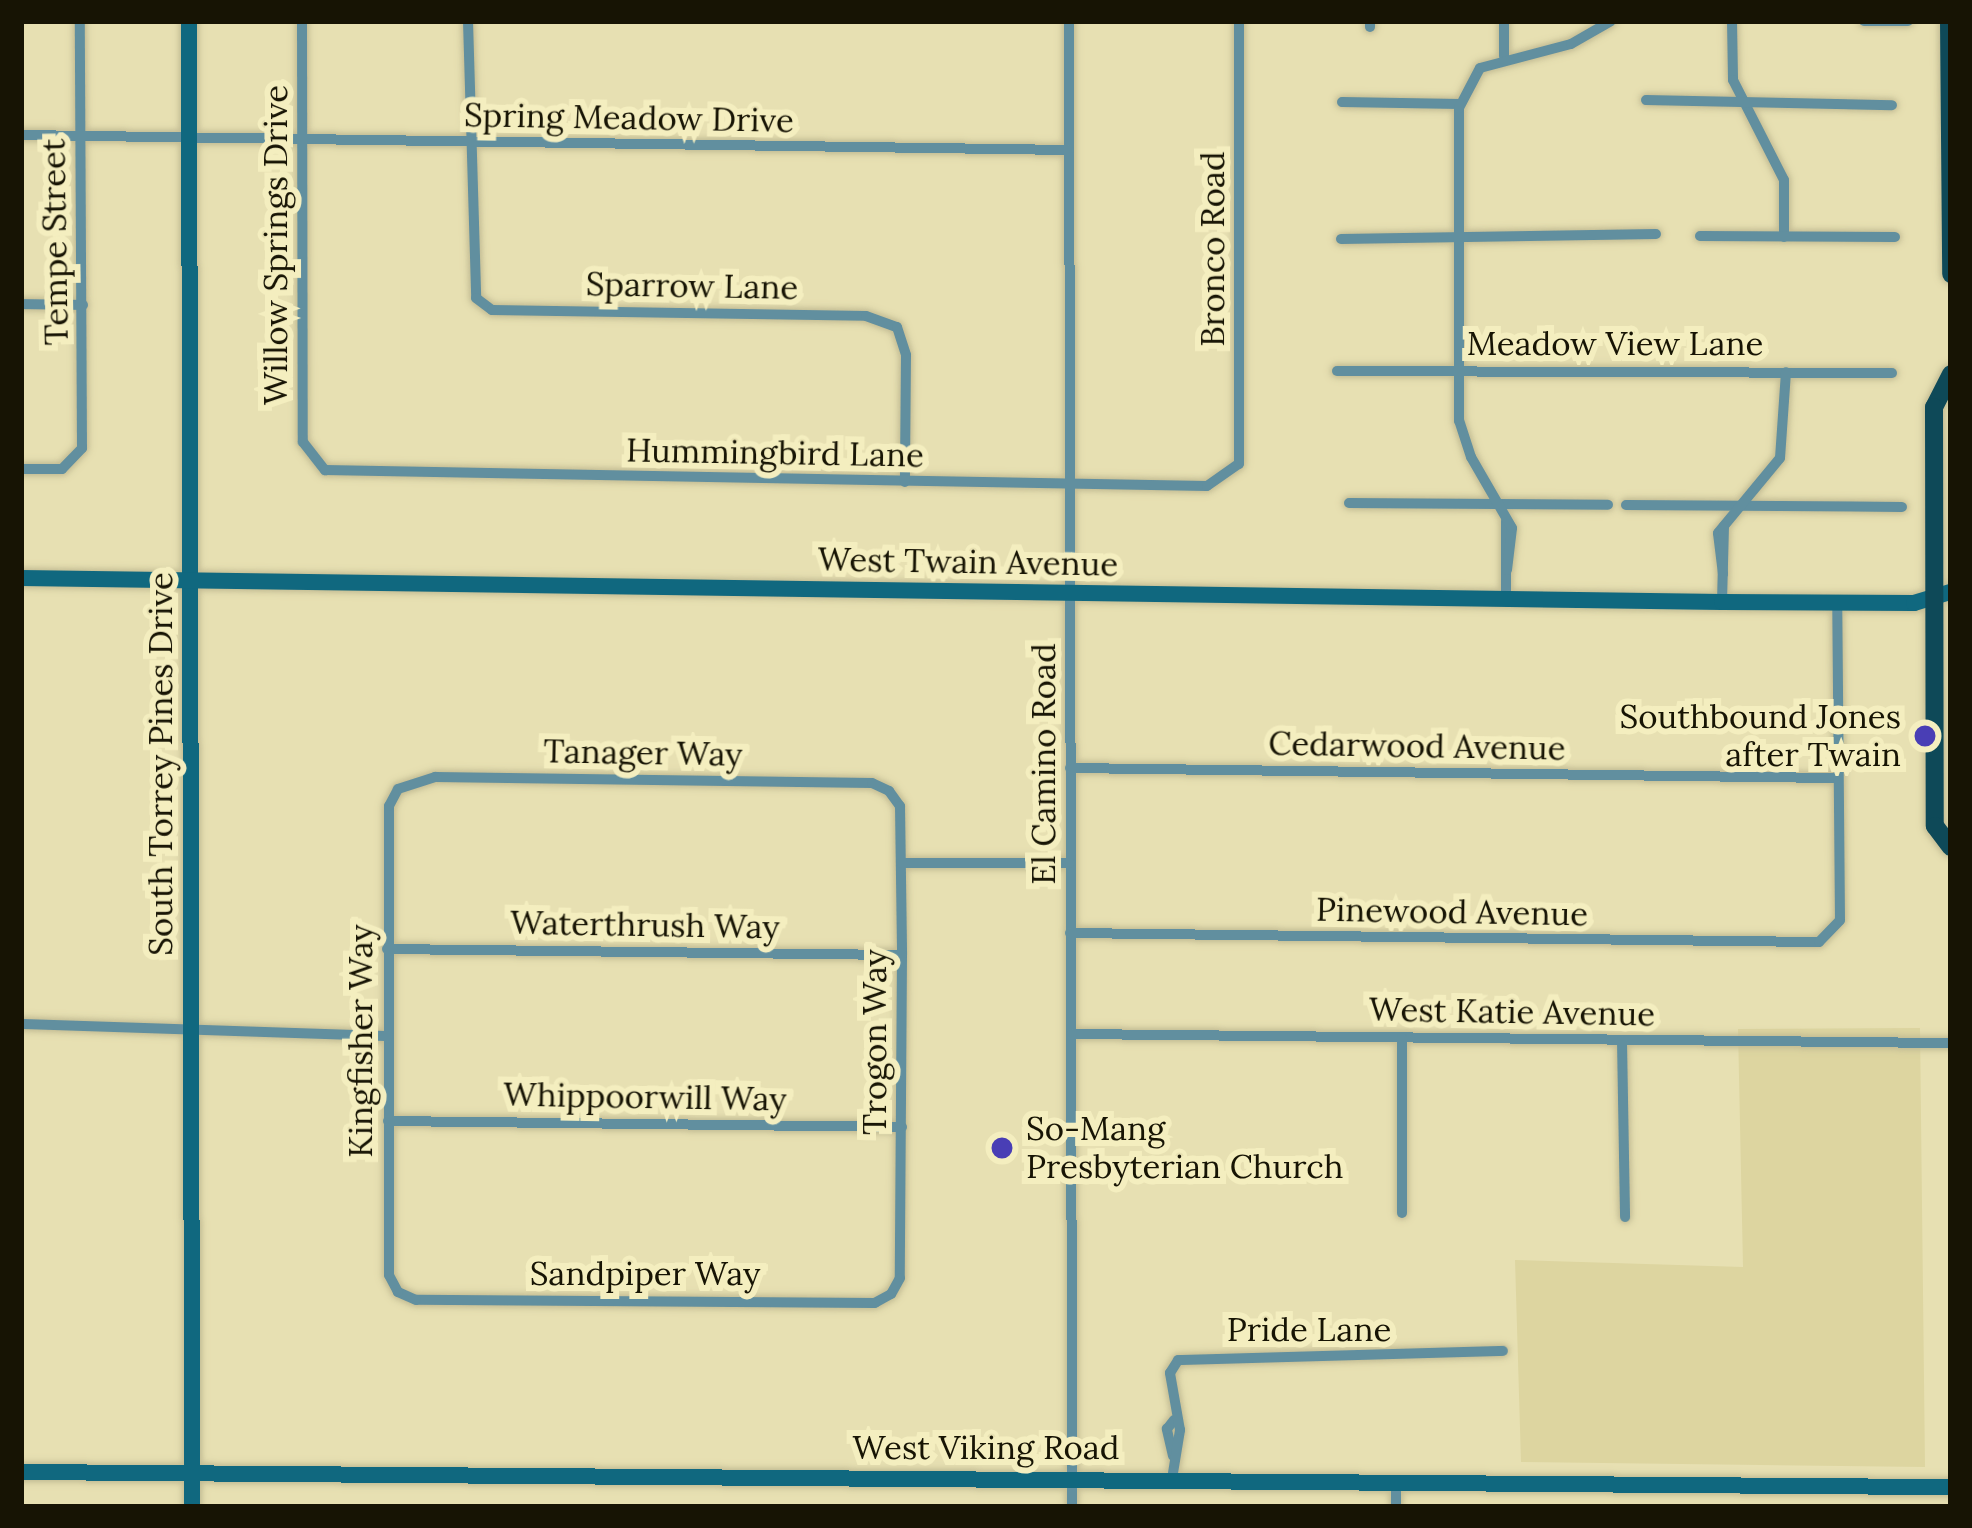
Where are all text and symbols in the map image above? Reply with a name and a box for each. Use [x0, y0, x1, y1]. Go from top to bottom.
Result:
street label: Willow Springs Drive [256, 85, 296, 405]
street label: Spring Meadow Drive [464, 95, 794, 141]
street label: Tempe Street [33, 138, 77, 346]
street label: Bronco Road [1193, 151, 1233, 347]
street label: Sparrow Lane [585, 264, 799, 308]
street label: Meadow View Lane [1467, 324, 1763, 364]
street label: Hummingbird Lane [626, 431, 924, 475]
street label: West Twain Avenue [817, 540, 1119, 584]
street label: South Torrey Pines Drive [141, 572, 181, 956]
street label: El Camino Road [1024, 643, 1064, 885]
place label: Southbound Jones after Twain [1619, 697, 1901, 775]
marker: Southbound Jones after Twain [1912, 723, 1938, 749]
street label: Cedarwood Avenue [1268, 724, 1566, 768]
street label: Tanager Way [543, 731, 743, 775]
street label: Pinewood Avenue [1316, 890, 1588, 934]
street label: Waterthrush Way [510, 903, 780, 947]
street label: Kingfisher Way [341, 924, 381, 1158]
street label: Trogon Way [855, 949, 895, 1135]
street label: West Katie Avenue [1369, 990, 1655, 1034]
street label: Whippoorwill Way [503, 1075, 787, 1119]
place label: So-Mang Presbyterian Church [1026, 1109, 1344, 1187]
marker: So-Mang Presbyterian Church [989, 1135, 1015, 1161]
street label: Sandpiper Way [530, 1254, 760, 1294]
street label: Pride Lane [1227, 1310, 1391, 1350]
street label: West Viking Road [852, 1428, 1120, 1468]

